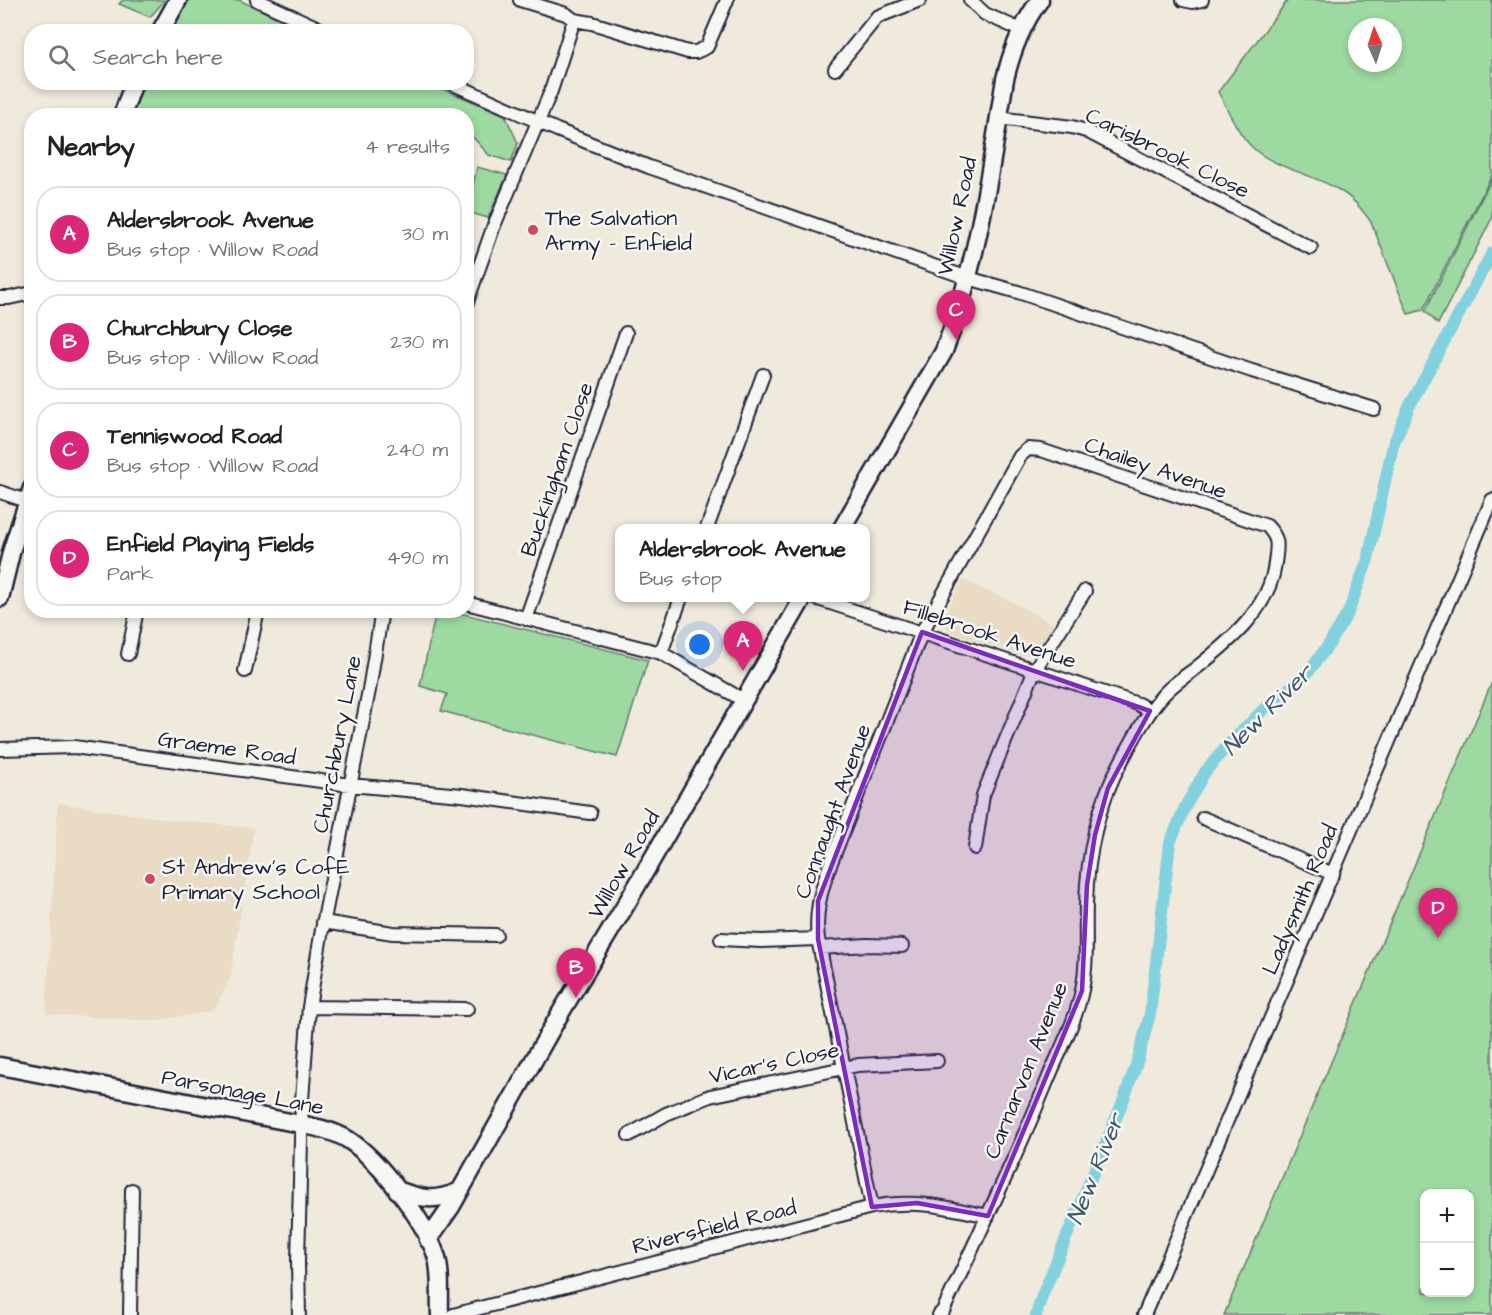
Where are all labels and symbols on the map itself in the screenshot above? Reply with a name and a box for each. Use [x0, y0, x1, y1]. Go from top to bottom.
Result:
north arrow [1348, 18, 1402, 72]
street label: Carisbrook Close [1080, 100, 1255, 207]
street label: Willow Road [930, 154, 985, 278]
place label: The Salvation Army - Enfield [545, 203, 692, 260]
marker: The Salvation Army - Enfield [526, 223, 540, 237]
pin: C [936, 290, 976, 340]
street label: Buckingham Close [513, 378, 603, 561]
street label: Chailey Avenue [1080, 430, 1231, 508]
street label: Fillebrook Avenue [899, 592, 1080, 677]
pin: A [724, 622, 762, 671]
your location [685, 630, 714, 659]
street label: Churchbury Lane [305, 653, 371, 836]
water label: New River [1215, 656, 1323, 764]
street label: Connaught Avenue [787, 720, 880, 903]
street label: Graeme Road [156, 723, 298, 773]
street label: Willow Road [581, 805, 668, 925]
street label: Ladysmith Road [1255, 820, 1347, 980]
place label: St Andrew's CofE Primary School [162, 852, 350, 909]
marker: St Andrew's CofE Primary School [143, 872, 157, 886]
pin: D [1418, 888, 1458, 938]
pin: B [556, 948, 596, 998]
street label: Carnarvon Avenue [977, 977, 1076, 1164]
street label: Vicar's Close [706, 1035, 842, 1092]
street label: Parsonage Lane [159, 1062, 326, 1124]
water label: New River [1058, 1106, 1135, 1230]
street label: Riversfield Road [629, 1192, 800, 1263]

